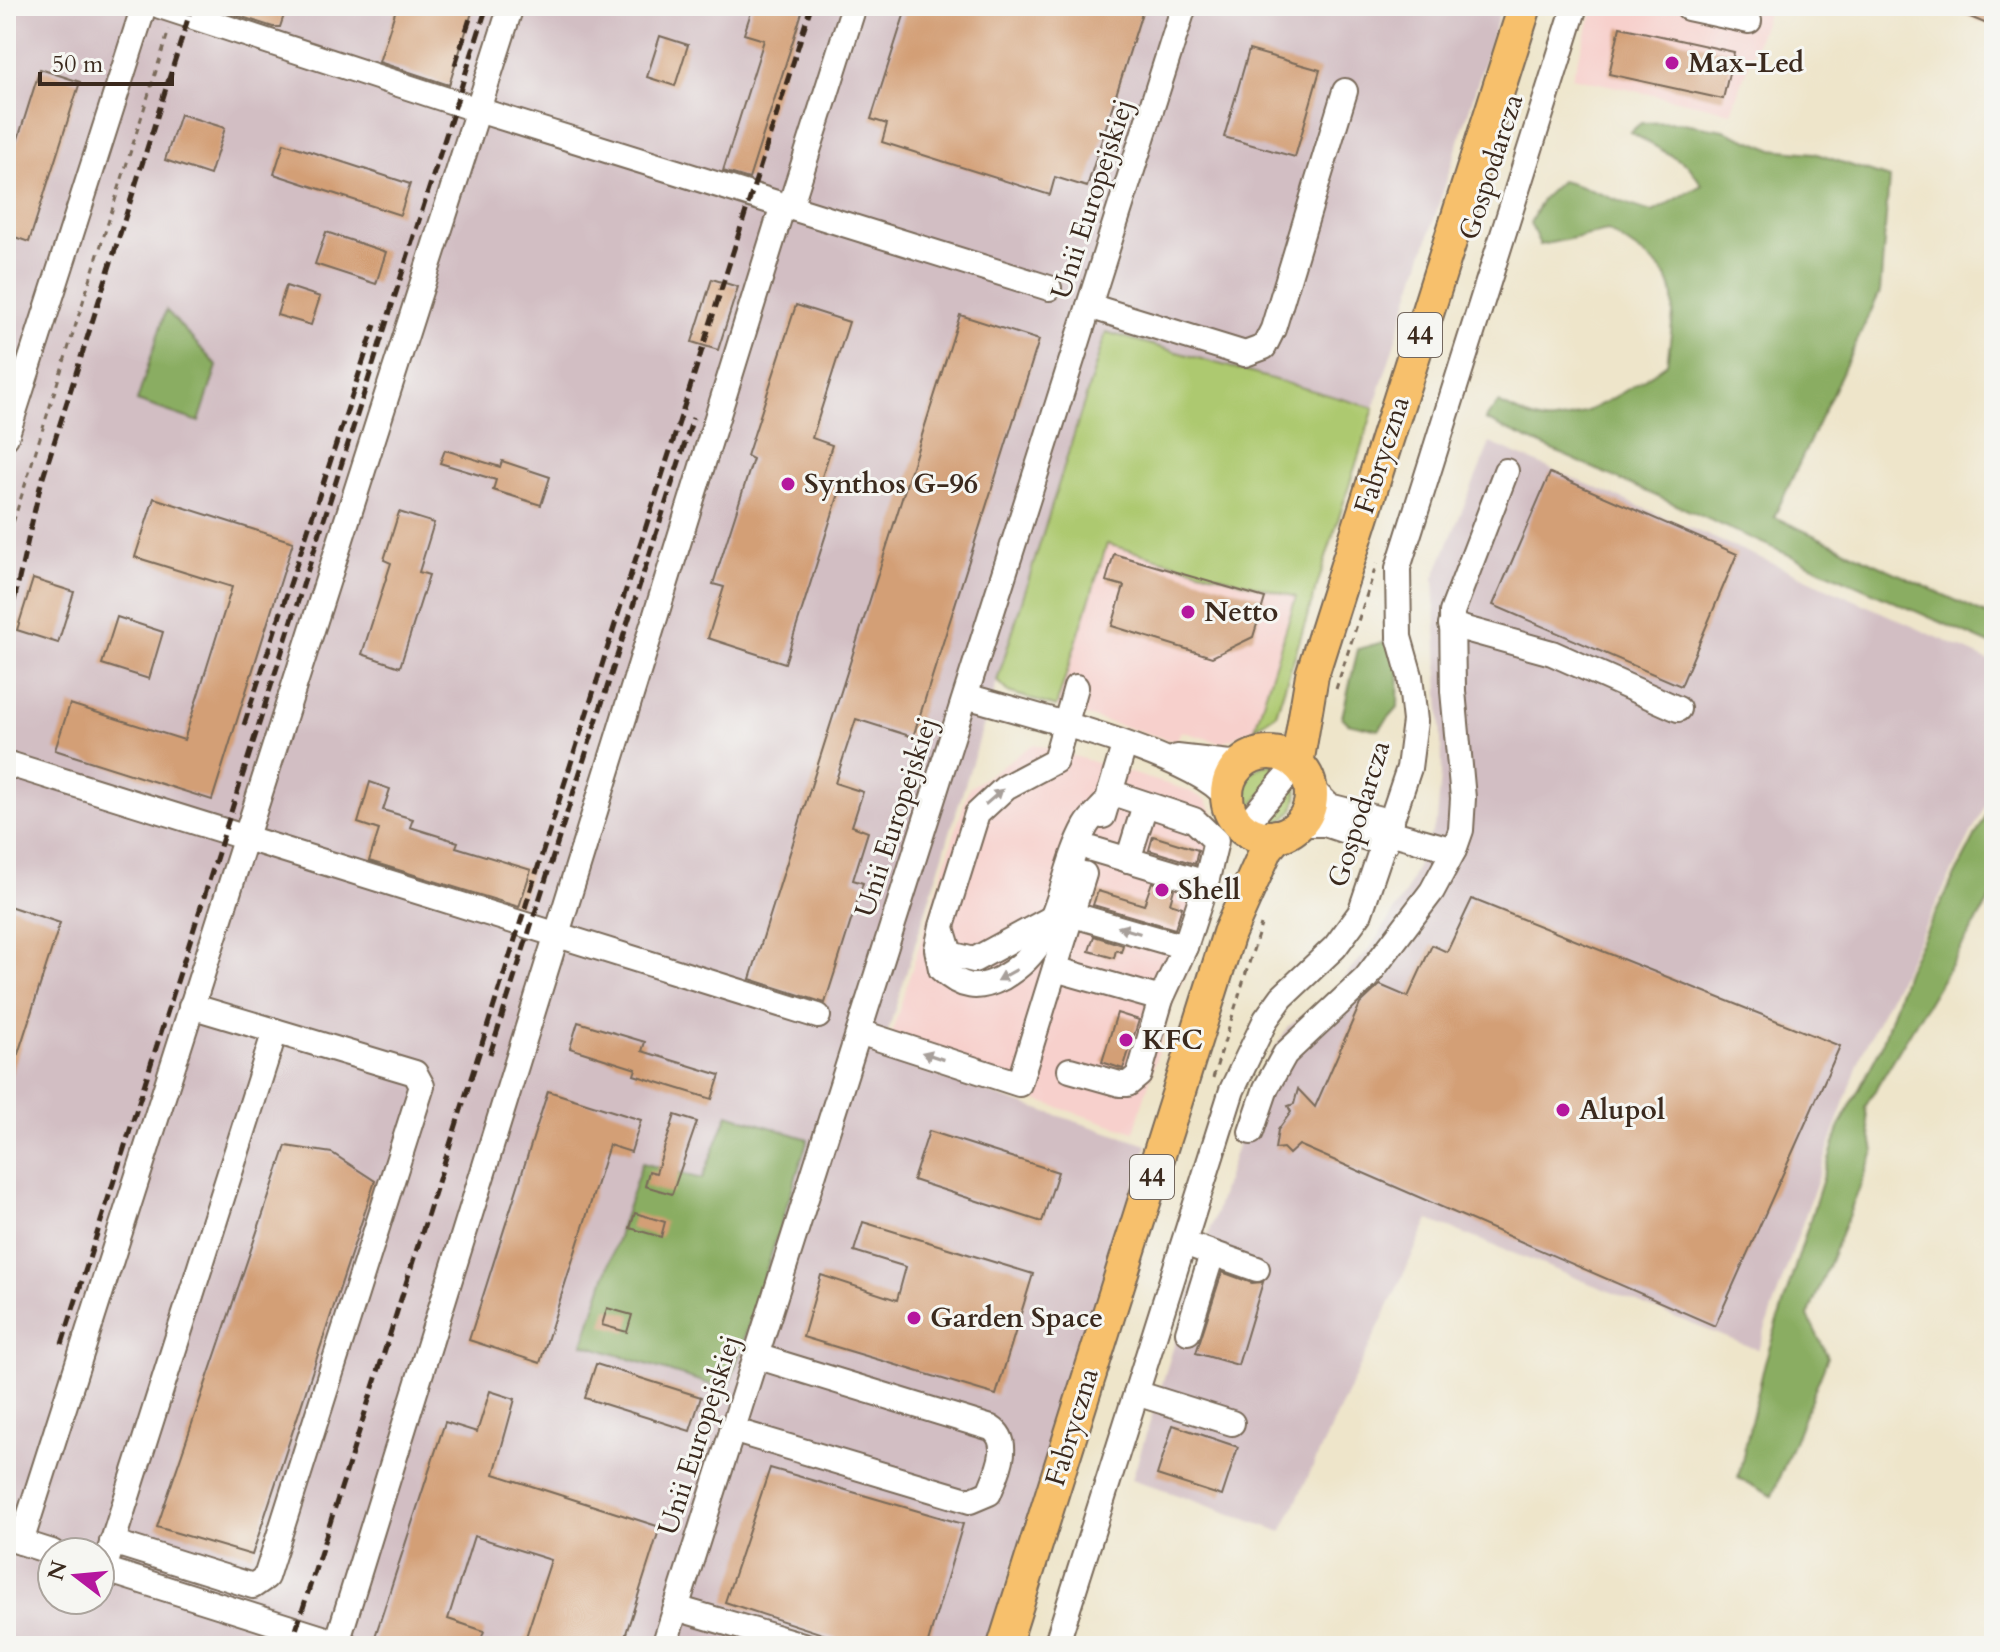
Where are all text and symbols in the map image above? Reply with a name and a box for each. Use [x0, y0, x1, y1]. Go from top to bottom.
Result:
scale bar [40, 36, 172, 86]
place label: Max-Led [1688, 44, 1804, 82]
text: 50 m [52, 48, 104, 81]
marker: Max-Led [1663, 54, 1681, 72]
street label: Gospodarcza [1450, 89, 1532, 245]
street label: Unii Europejskiej [1042, 94, 1142, 304]
road number: 44 [1398, 313, 1442, 357]
street label: Fabryczna [1345, 391, 1419, 519]
place label: Synthos G-96 [804, 465, 978, 503]
marker: Synthos G-96 [779, 475, 797, 493]
place label: Netto [1204, 593, 1278, 631]
marker: Netto [1179, 603, 1197, 621]
street label: Unii Europejskiej [846, 712, 946, 922]
street label: Gospodarcza [1319, 736, 1399, 892]
one-way arrow [984, 789, 1004, 806]
place label: Shell [1178, 871, 1241, 909]
marker: Shell [1153, 881, 1171, 899]
one-way arrow [1116, 923, 1140, 936]
one-way arrow [995, 968, 1018, 982]
place label: KFC [1142, 1021, 1203, 1059]
marker: KFC [1117, 1031, 1135, 1049]
one-way arrow [920, 1049, 944, 1062]
place label: Alupol [1579, 1091, 1665, 1129]
marker: Alupol [1554, 1101, 1572, 1119]
road number: 44 [1130, 1155, 1174, 1199]
place label: Garden Space [930, 1299, 1103, 1337]
marker: Garden Space [905, 1309, 923, 1327]
street label: Unii Europejskiej [649, 1330, 749, 1540]
street label: Fabryczna [1036, 1363, 1108, 1491]
north arrow [36, 1536, 116, 1616]
text: N [41, 1557, 75, 1584]

